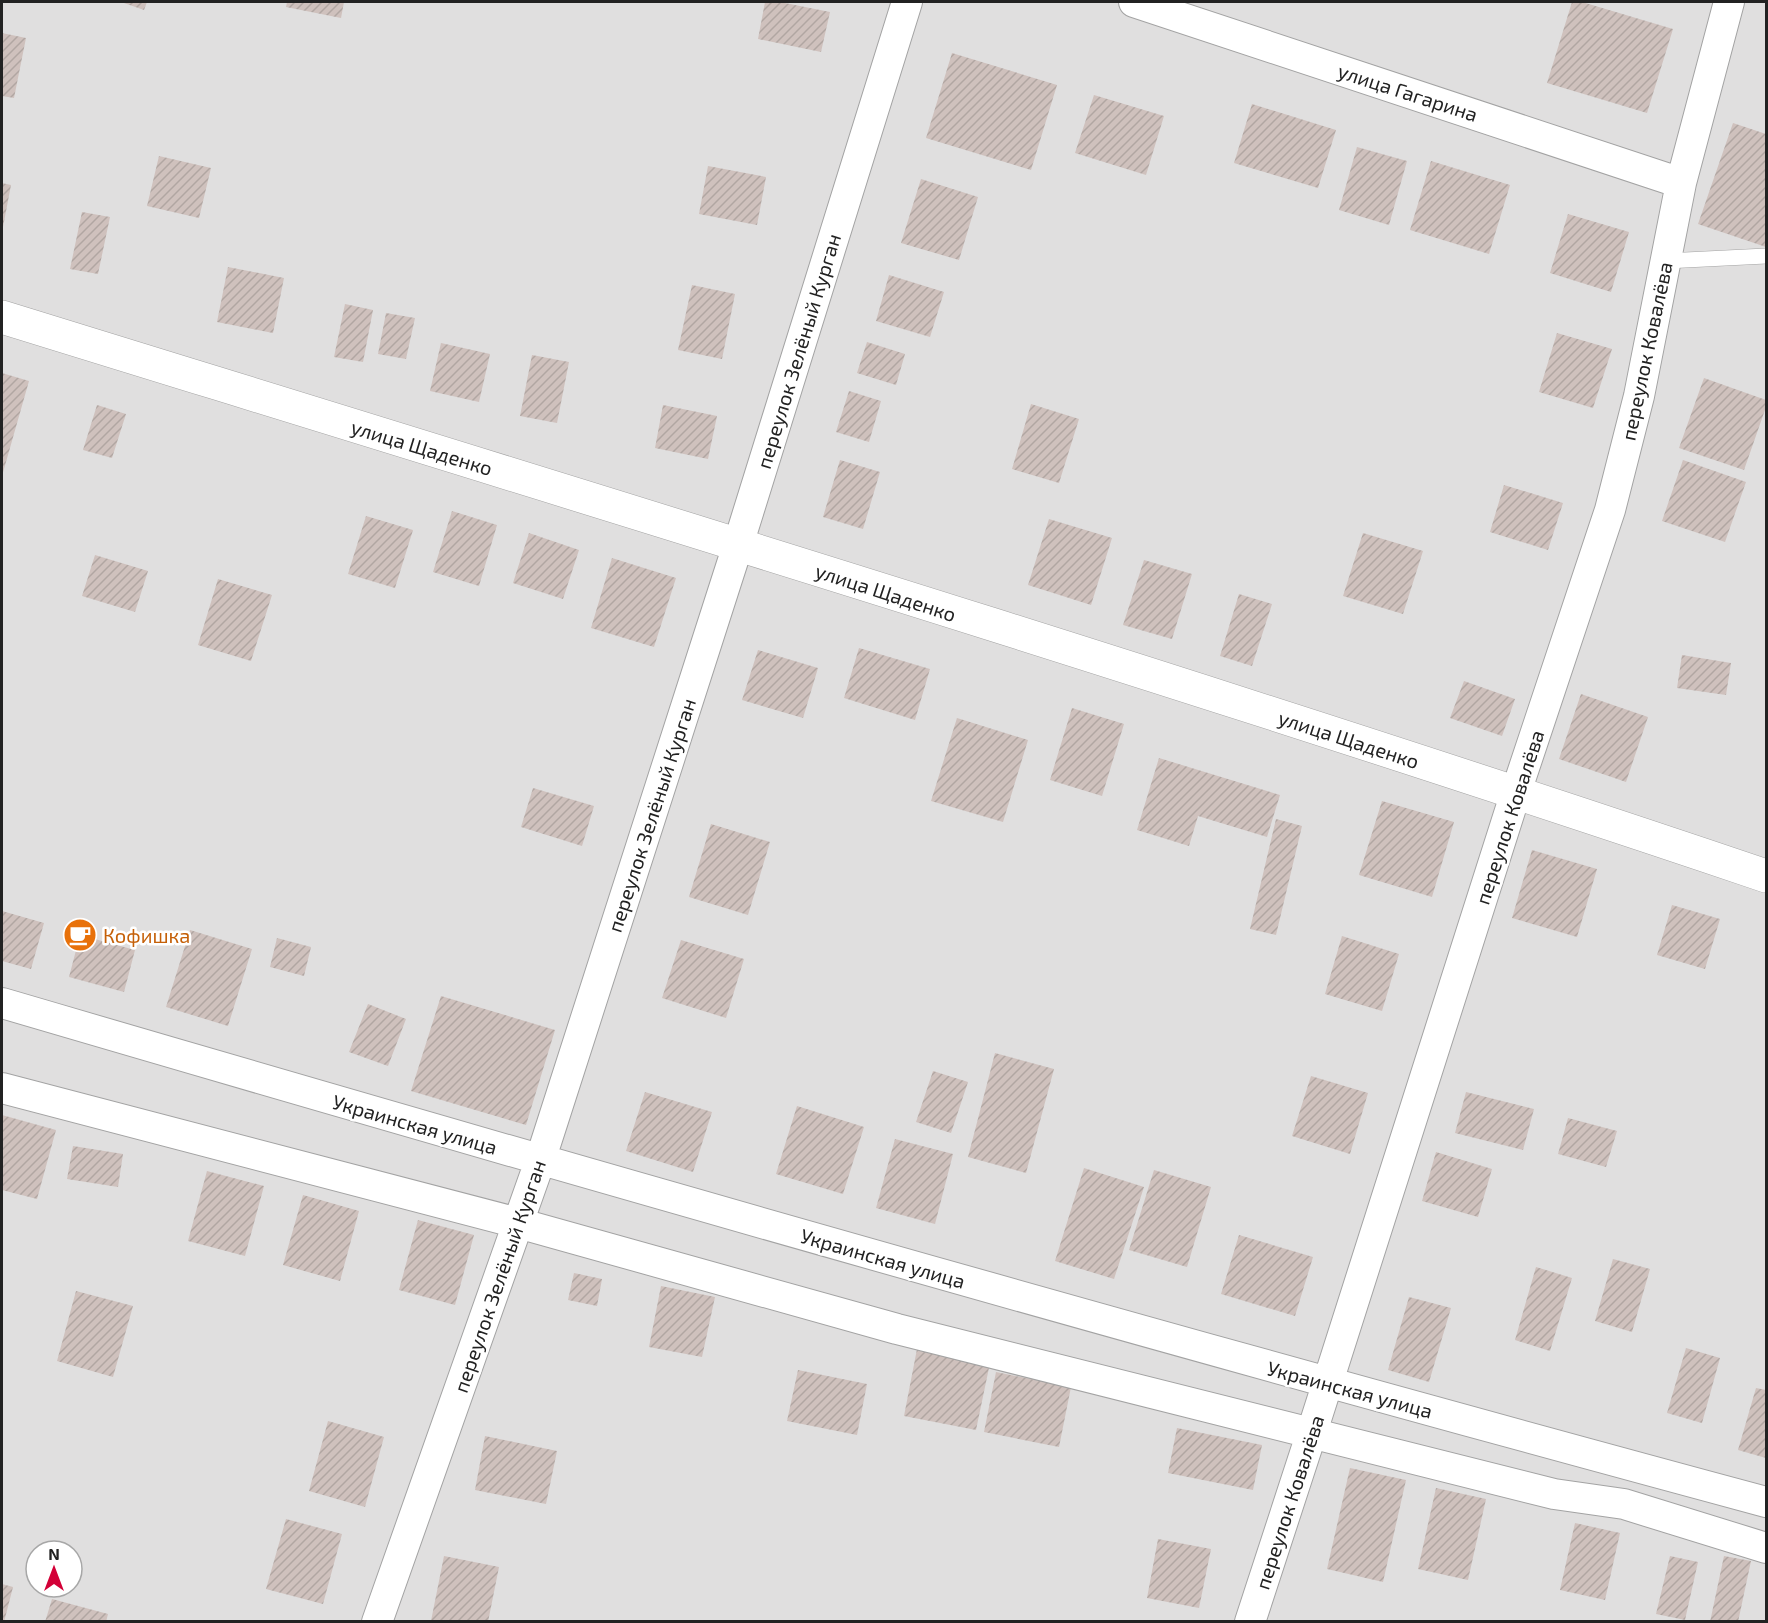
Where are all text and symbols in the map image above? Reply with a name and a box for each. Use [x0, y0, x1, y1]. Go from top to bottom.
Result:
street label: улица Гагарина [1335, 58, 1481, 127]
street label: переулок Зелёный Курган [751, 231, 846, 472]
street label: переулок Ковалёва [1615, 259, 1678, 443]
street label: улица Щаденко [348, 414, 496, 481]
street label: улица Щаденко [812, 558, 959, 627]
street label: переулок Зелёный Курган [602, 695, 701, 935]
street label: улица Щаденко [1275, 705, 1422, 774]
street label: переулок Ковалёва [1469, 727, 1549, 908]
cafe icon: Кофишка [62, 917, 98, 953]
place label: Кофишка [103, 923, 190, 947]
street label: Украинская улица [330, 1089, 500, 1160]
street label: переулок Зелёный Курган [448, 1156, 551, 1396]
street label: Украинская улица [798, 1223, 968, 1294]
street label: Украинская улица [1264, 1355, 1435, 1424]
street label: переулок Ковалёва [1249, 1412, 1329, 1593]
north arrow [24, 1539, 84, 1599]
text: N [48, 1544, 60, 1563]

